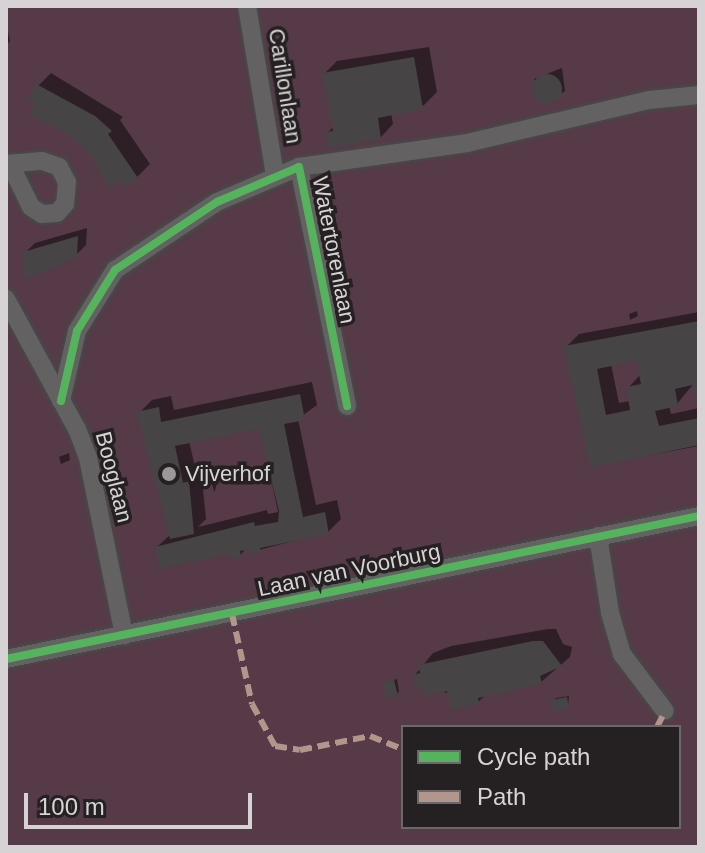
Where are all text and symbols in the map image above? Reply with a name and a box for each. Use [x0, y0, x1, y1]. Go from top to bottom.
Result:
street label: Carillonlaan [263, 27, 307, 145]
street label: Watertorenlaan [307, 174, 361, 326]
street label: Booglaan [90, 429, 138, 525]
place label: Vijverhof [185, 461, 270, 487]
marker: Vijverhof [160, 465, 178, 483]
street label: Laan van Voorburg [255, 538, 443, 602]
legend [401, 725, 681, 829]
text: Cycle path [477, 743, 590, 770]
scale bar [28, 777, 256, 827]
text: Path [477, 783, 526, 810]
text: 100 m [38, 793, 105, 820]

